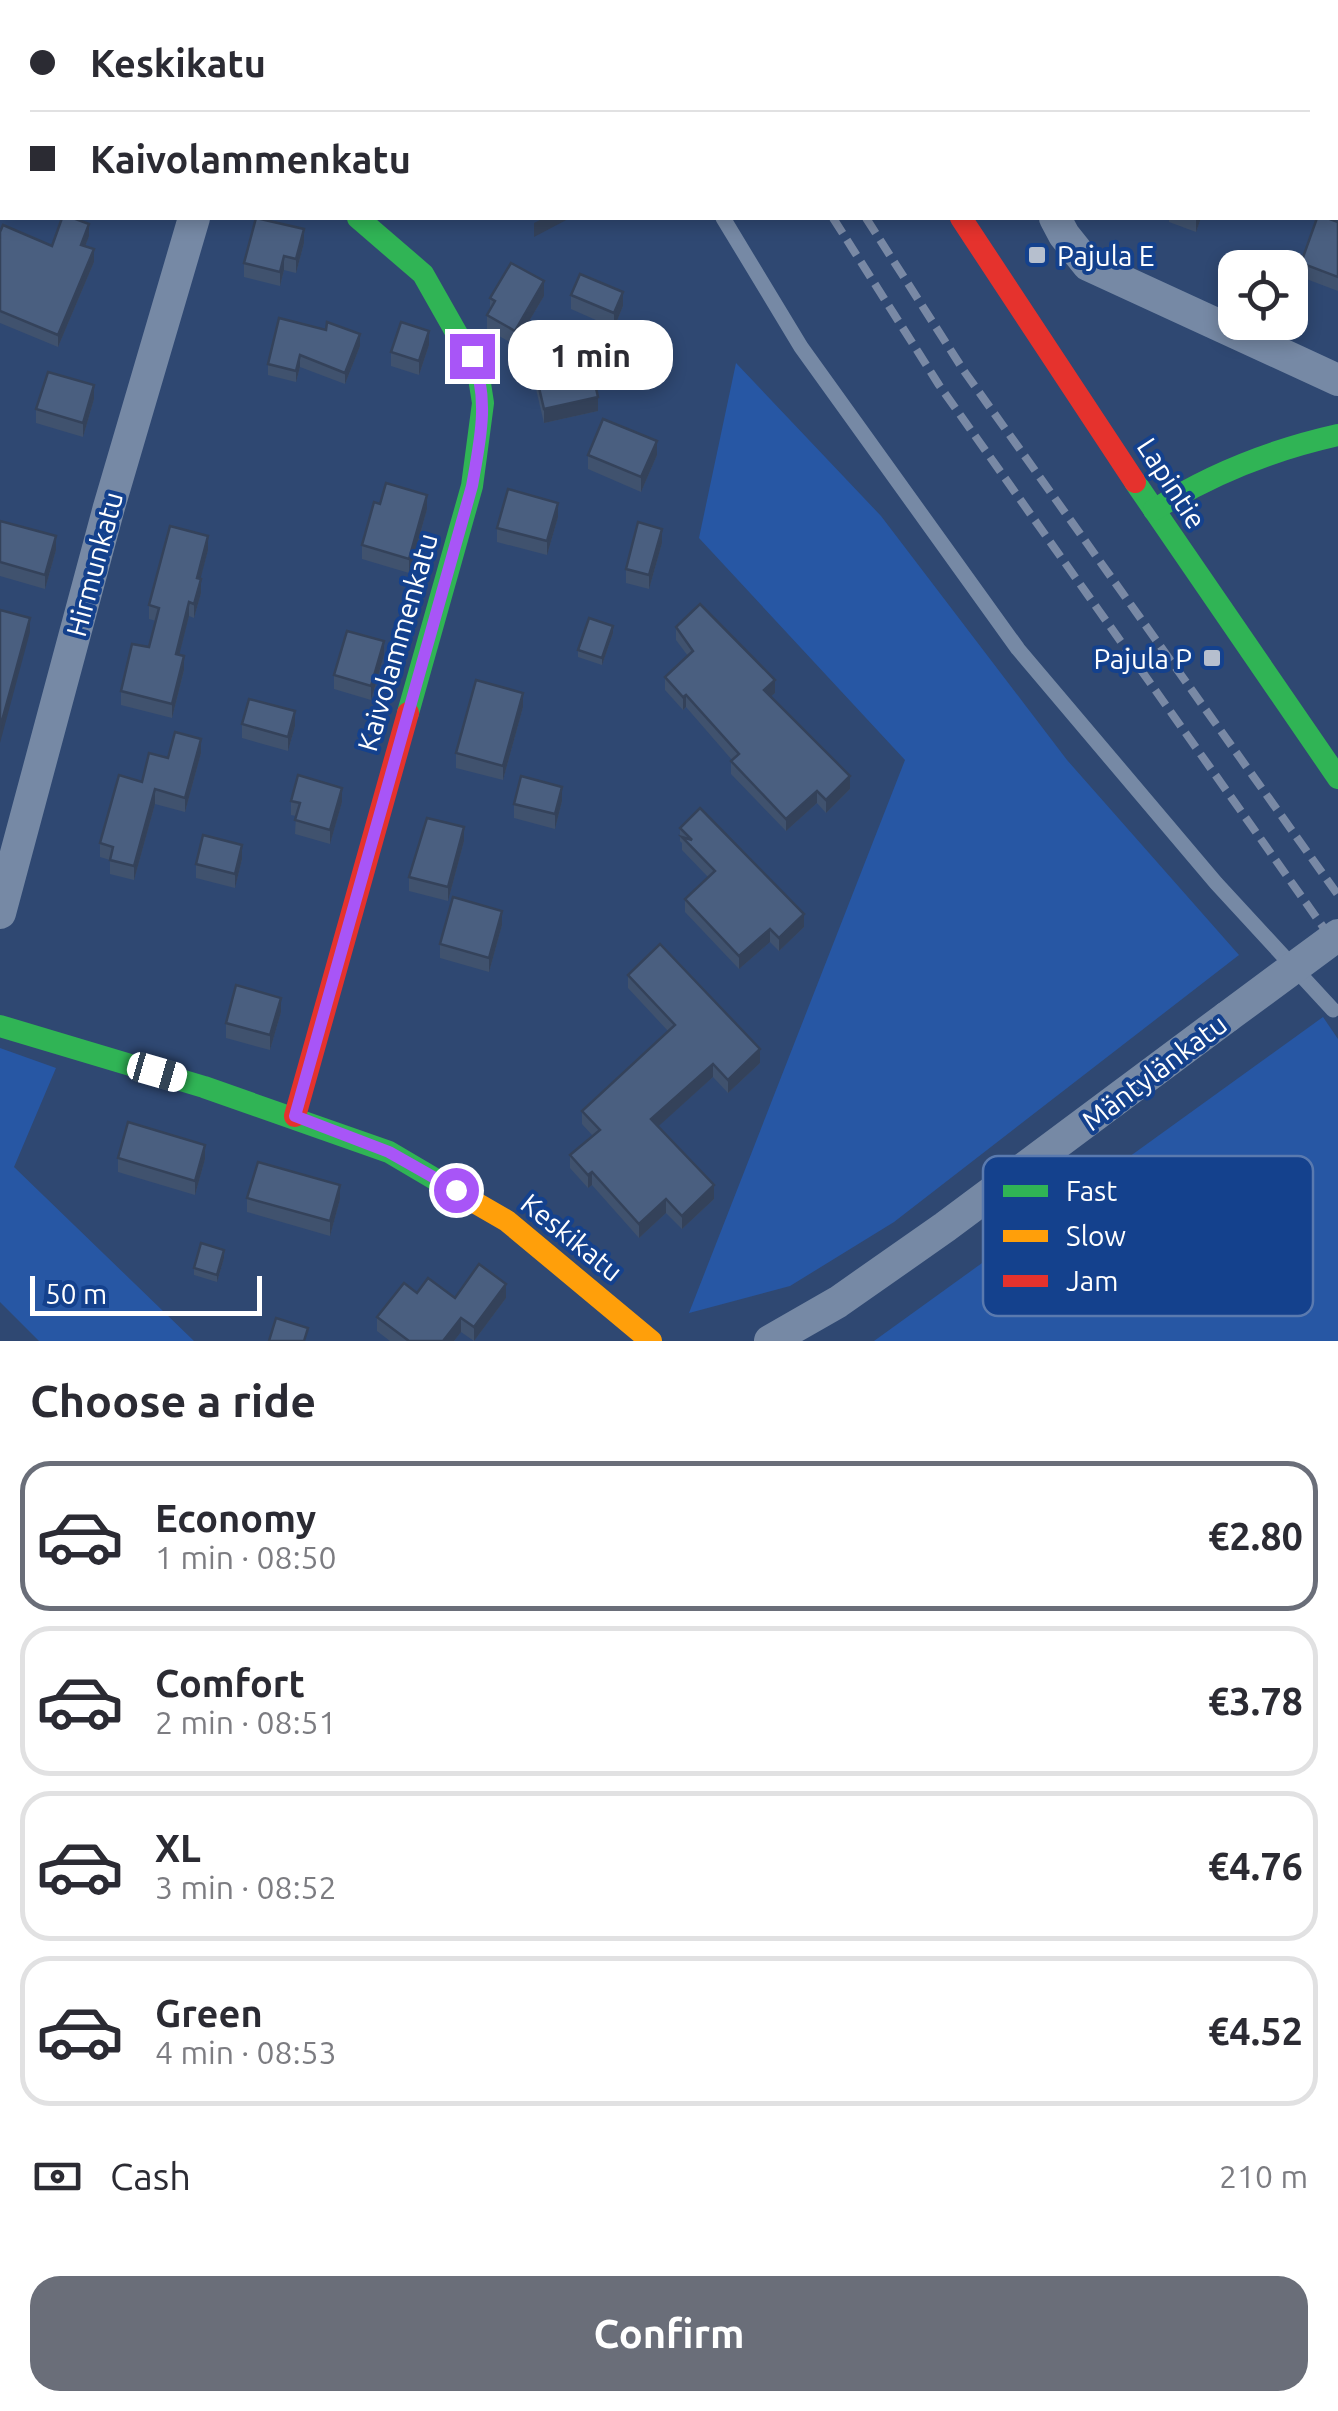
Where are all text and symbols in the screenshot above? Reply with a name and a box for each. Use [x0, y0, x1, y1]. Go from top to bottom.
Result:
text: Keskikatu [90, 42, 266, 84]
text: Kaivolammenkatu [90, 138, 411, 180]
place label: Pajula E [1057, 240, 1155, 271]
marker: Pajula E [1026, 244, 1048, 266]
map controls [1218, 250, 1308, 340]
button: locate [1218, 250, 1308, 340]
callout: 1 min [507, 321, 672, 391]
route end [450, 334, 495, 379]
text: 1 min [550, 337, 631, 373]
street label: Lapintie [1131, 432, 1213, 534]
street label: Hirmunkatu [60, 488, 128, 640]
street label: Kaivolammenkatu [351, 529, 443, 755]
place label: Pajula P [1093, 643, 1192, 674]
marker: Pajula P [1201, 647, 1223, 669]
street label: Mäntylänkatu [1076, 1008, 1232, 1136]
car [124, 1049, 190, 1095]
legend [983, 1156, 1313, 1316]
route start [434, 1168, 479, 1213]
text: Fast [1066, 1175, 1117, 1206]
street label: Keskikatu [515, 1187, 629, 1287]
text: Slow [1066, 1220, 1126, 1251]
text: Jam [1066, 1265, 1118, 1296]
scale bar [30, 1271, 262, 1316]
text: 50 m [45, 1278, 107, 1309]
text: Choose a ride [30, 1375, 316, 1426]
icon: car [35, 1491, 125, 1581]
text: Economy [155, 1497, 316, 1539]
text: €2.80 [1208, 1515, 1303, 1557]
text: 1 min · 08:50 [155, 1539, 337, 1575]
icon: car [35, 1656, 125, 1746]
text: Comfort [155, 1662, 305, 1704]
text: €3.78 [1208, 1680, 1303, 1722]
text: 2 min · 08:51 [155, 1704, 337, 1740]
icon: car [35, 1821, 125, 1911]
text: XL [155, 1827, 201, 1869]
text: €4.76 [1208, 1845, 1303, 1887]
text: 3 min · 08:52 [155, 1869, 337, 1905]
icon: car [35, 1986, 125, 2076]
text: Green [155, 1992, 263, 2034]
text: €4.52 [1208, 2010, 1303, 2052]
text: 4 min · 08:53 [155, 2034, 337, 2070]
icon: cash [30, 2149, 85, 2204]
text: Cash [110, 2155, 191, 2197]
text: 210 m [1219, 2158, 1308, 2194]
button: Confirm [30, 2276, 1308, 2391]

